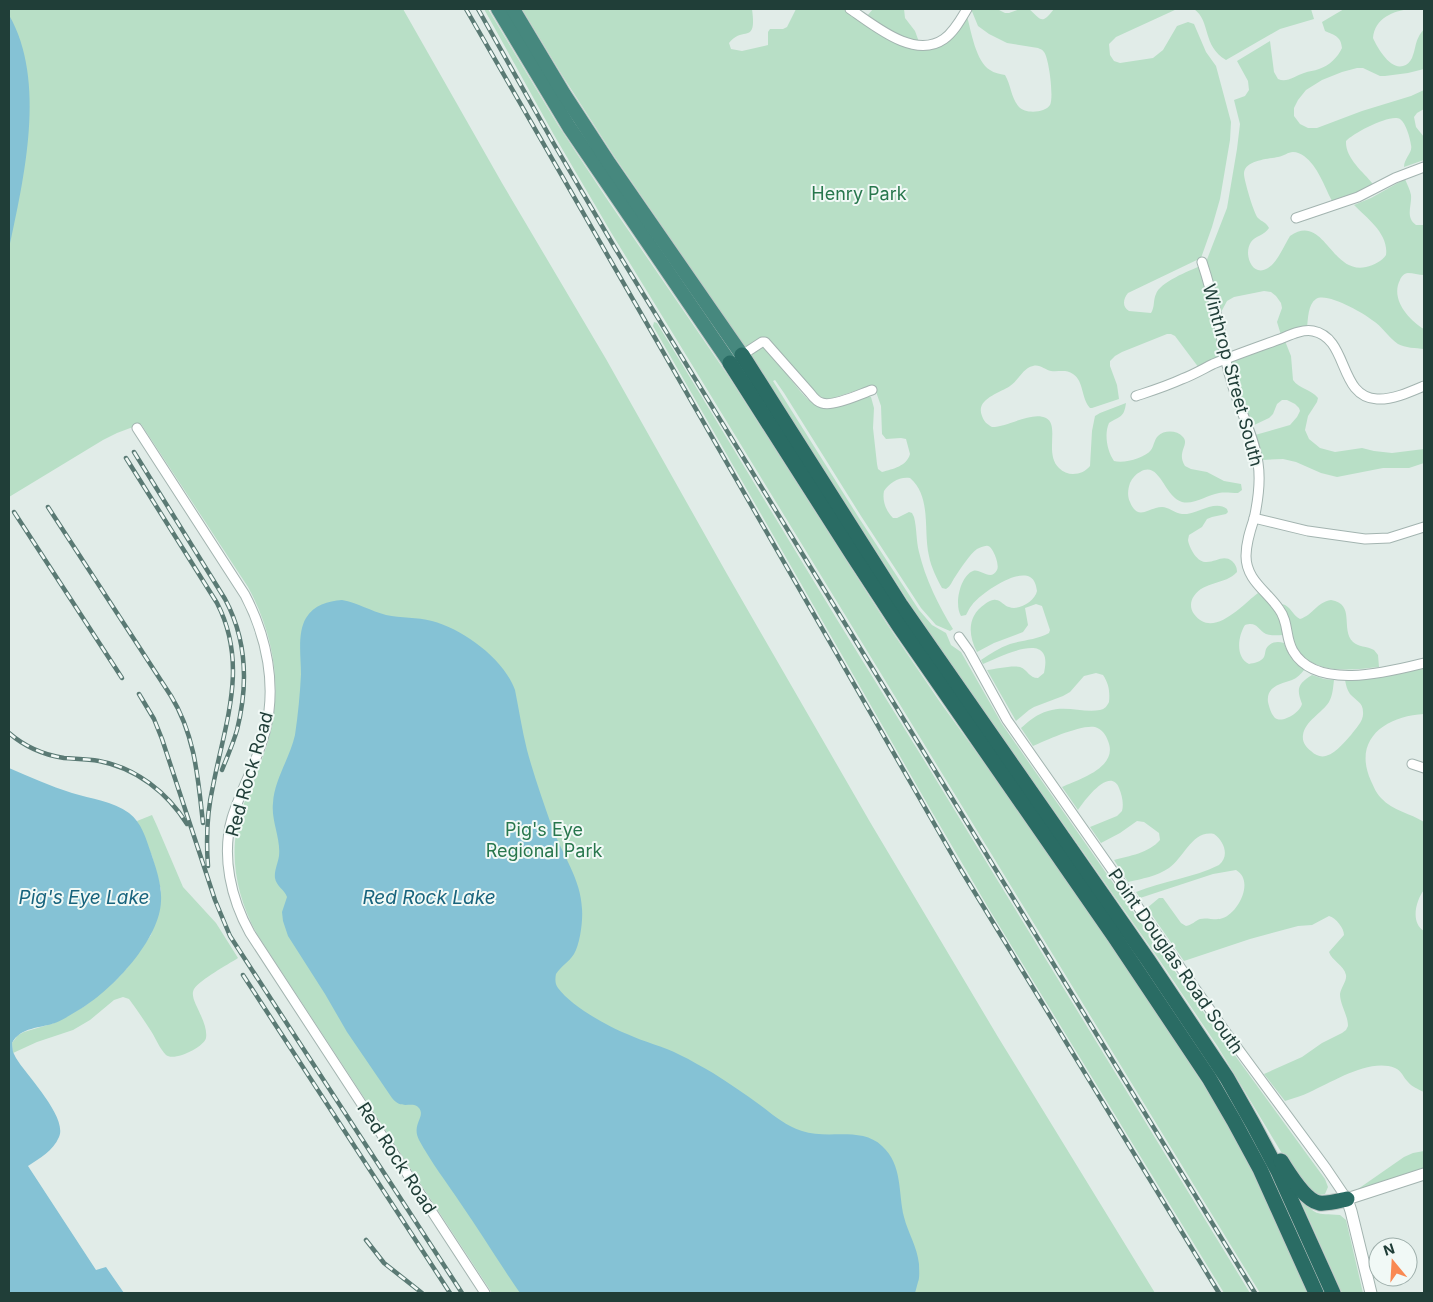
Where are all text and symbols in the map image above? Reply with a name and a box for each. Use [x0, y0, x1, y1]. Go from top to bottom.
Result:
park label: Henry Park [811, 183, 907, 204]
street label: Winthrop Street South [1199, 281, 1267, 469]
street label: Red Rock Road [221, 709, 277, 839]
park label: Pig's Eye Regional Park [486, 819, 602, 861]
street label: Point Douglas Road South [1104, 865, 1248, 1057]
water label: Pig's Eye Lake [19, 886, 149, 909]
water label: Red Rock Lake [362, 886, 496, 909]
street label: Red Rock Road [353, 1098, 441, 1218]
north arrow [1368, 1237, 1418, 1287]
text: N [1381, 1239, 1397, 1259]

